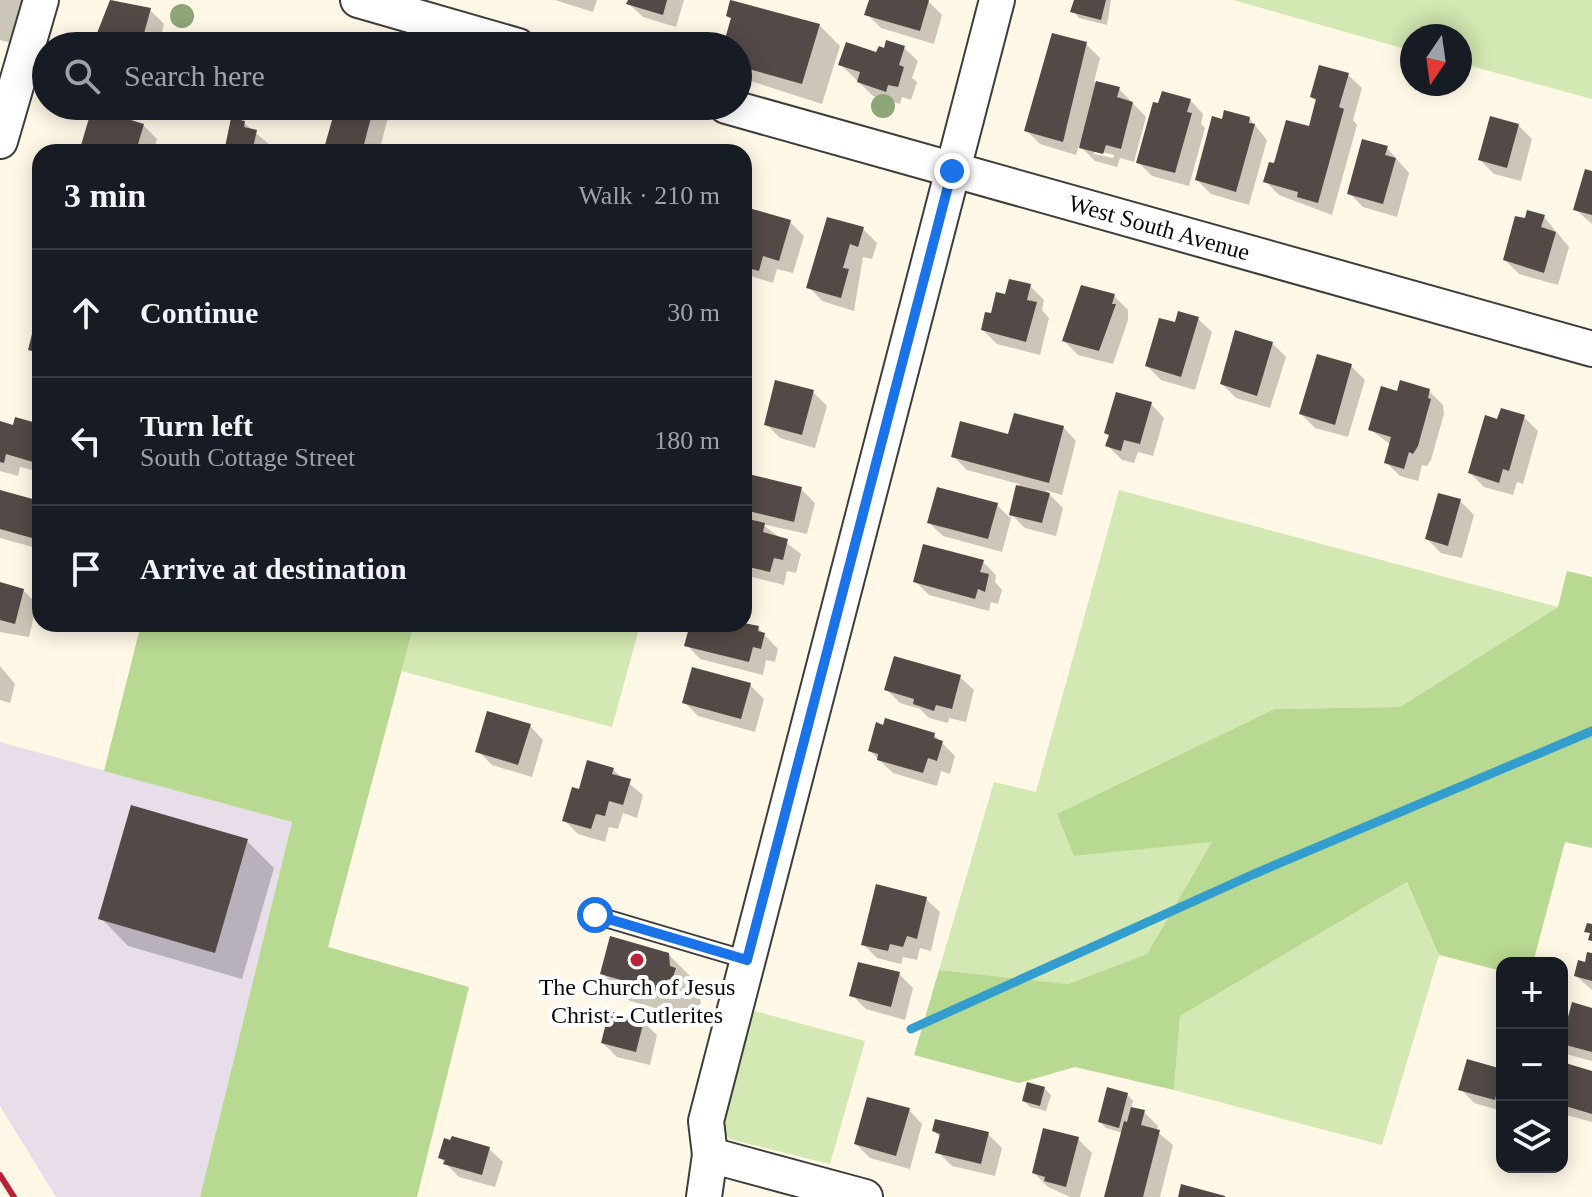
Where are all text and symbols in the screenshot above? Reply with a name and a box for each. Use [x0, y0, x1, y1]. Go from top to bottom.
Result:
north arrow [1400, 24, 1472, 96]
search box [32, 32, 752, 120]
icon: search [60, 54, 104, 98]
text: Search here [124, 59, 265, 92]
route end [934, 153, 970, 189]
text: 3 min [64, 177, 146, 214]
text: Walk · 210 m [578, 181, 720, 210]
street label: West South Avenue [1066, 190, 1253, 265]
icon: ahead [64, 291, 108, 335]
text: Continue [140, 296, 258, 329]
text: 30 m [667, 298, 720, 327]
text: Turn left [140, 409, 253, 442]
icon: left [64, 419, 108, 463]
text: 180 m [654, 426, 720, 455]
text: South Cottage Street [140, 443, 355, 472]
icon: arrive [64, 547, 108, 591]
text: Arrive at destination [140, 552, 407, 585]
route start [577, 897, 613, 933]
marker: The Church of Jesus Christ - Cutlerites [628, 951, 646, 969]
map controls [1496, 957, 1568, 1173]
button: + [1496, 957, 1568, 1029]
place label: The Church of Jesus Christ - Cutlerites [539, 974, 735, 1028]
button: − [1496, 1029, 1568, 1101]
button: layers [1496, 1101, 1568, 1173]

